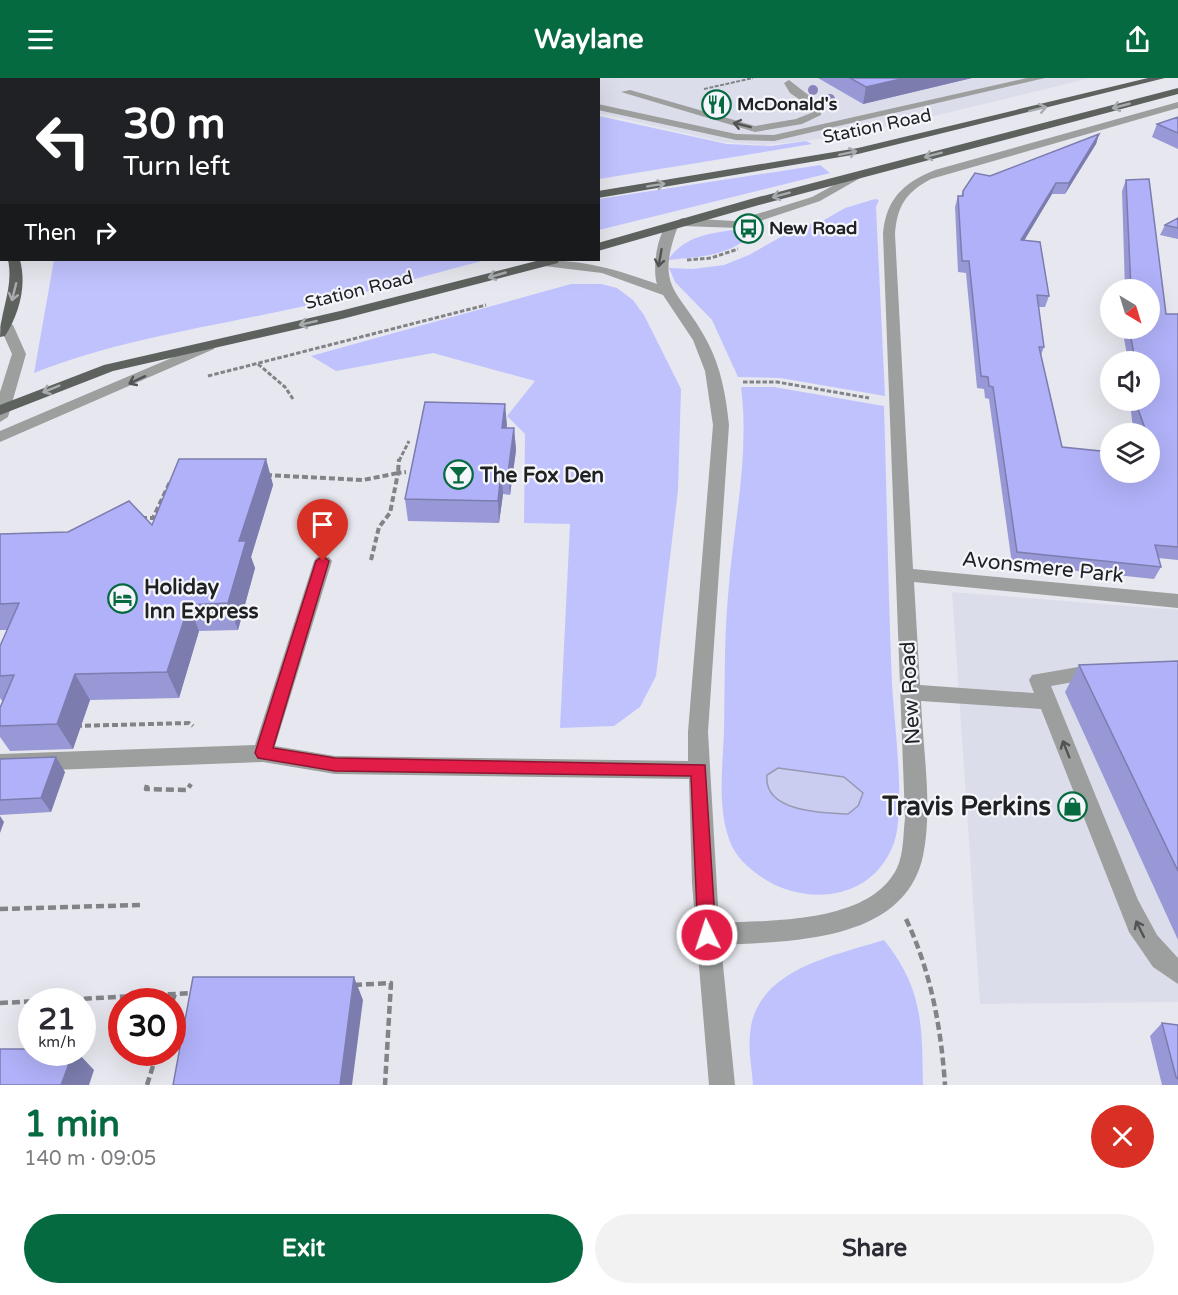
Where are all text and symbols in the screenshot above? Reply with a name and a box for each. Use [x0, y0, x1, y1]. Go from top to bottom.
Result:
icon: menu [24, 23, 57, 56]
text: Waylane [534, 23, 644, 56]
icon: share [1121, 23, 1154, 56]
restaurant icon: McDonald's [700, 88, 732, 120]
place label: McDonald's [737, 93, 838, 115]
text: 30 m [123, 99, 225, 150]
one-way arrow [1112, 100, 1131, 112]
icon: left [24, 102, 102, 180]
one-way arrow [1029, 102, 1048, 114]
street label: Station Road [821, 104, 933, 148]
one-way arrow [733, 119, 752, 131]
one-way arrow [838, 147, 858, 158]
text: Turn left [123, 150, 230, 183]
one-way arrow [924, 150, 943, 161]
one-way arrow [646, 180, 666, 191]
one-way arrow [772, 190, 791, 201]
bus stop icon: New Road [732, 212, 764, 244]
icon: right [89, 216, 122, 249]
place label: New Road [769, 217, 857, 239]
text: Then [24, 220, 77, 246]
one-way arrow [654, 248, 665, 267]
street label: Station Road [303, 266, 415, 314]
one-way arrow [488, 270, 507, 281]
north arrow [1100, 279, 1160, 339]
map controls [1100, 279, 1160, 483]
one-way arrow [7, 282, 19, 301]
one-way arrow [299, 318, 318, 330]
button: sound [1100, 351, 1160, 411]
one-way arrow [128, 374, 146, 386]
one-way arrow [42, 384, 61, 395]
button: layers [1100, 423, 1160, 483]
bar icon: The Fox Den [443, 459, 475, 491]
place label: The Fox Den [479, 463, 604, 488]
pin [297, 499, 348, 561]
icon: arrive [306, 508, 339, 541]
street label: Avonsmere Park [961, 547, 1125, 588]
place label: Holiday Inn Express [144, 575, 259, 624]
hotel icon: Holiday Inn Express [107, 583, 139, 615]
street label: New Road [895, 641, 926, 745]
one-way arrow [1060, 740, 1071, 759]
shop icon: Travis Perkins [1056, 790, 1088, 822]
place label: Travis Perkins [881, 791, 1051, 822]
position arrow [675, 903, 739, 967]
one-way arrow [1134, 920, 1146, 938]
speed limit sign: 30 [108, 988, 186, 1066]
text: 21 [38, 1001, 76, 1038]
text: km/h [38, 1033, 76, 1051]
text: 1 min [24, 1103, 120, 1146]
button: close [1091, 1105, 1154, 1168]
text: 140 m · 09:05 [24, 1147, 156, 1171]
button: Exit [24, 1214, 583, 1283]
button: Share [595, 1214, 1154, 1283]

